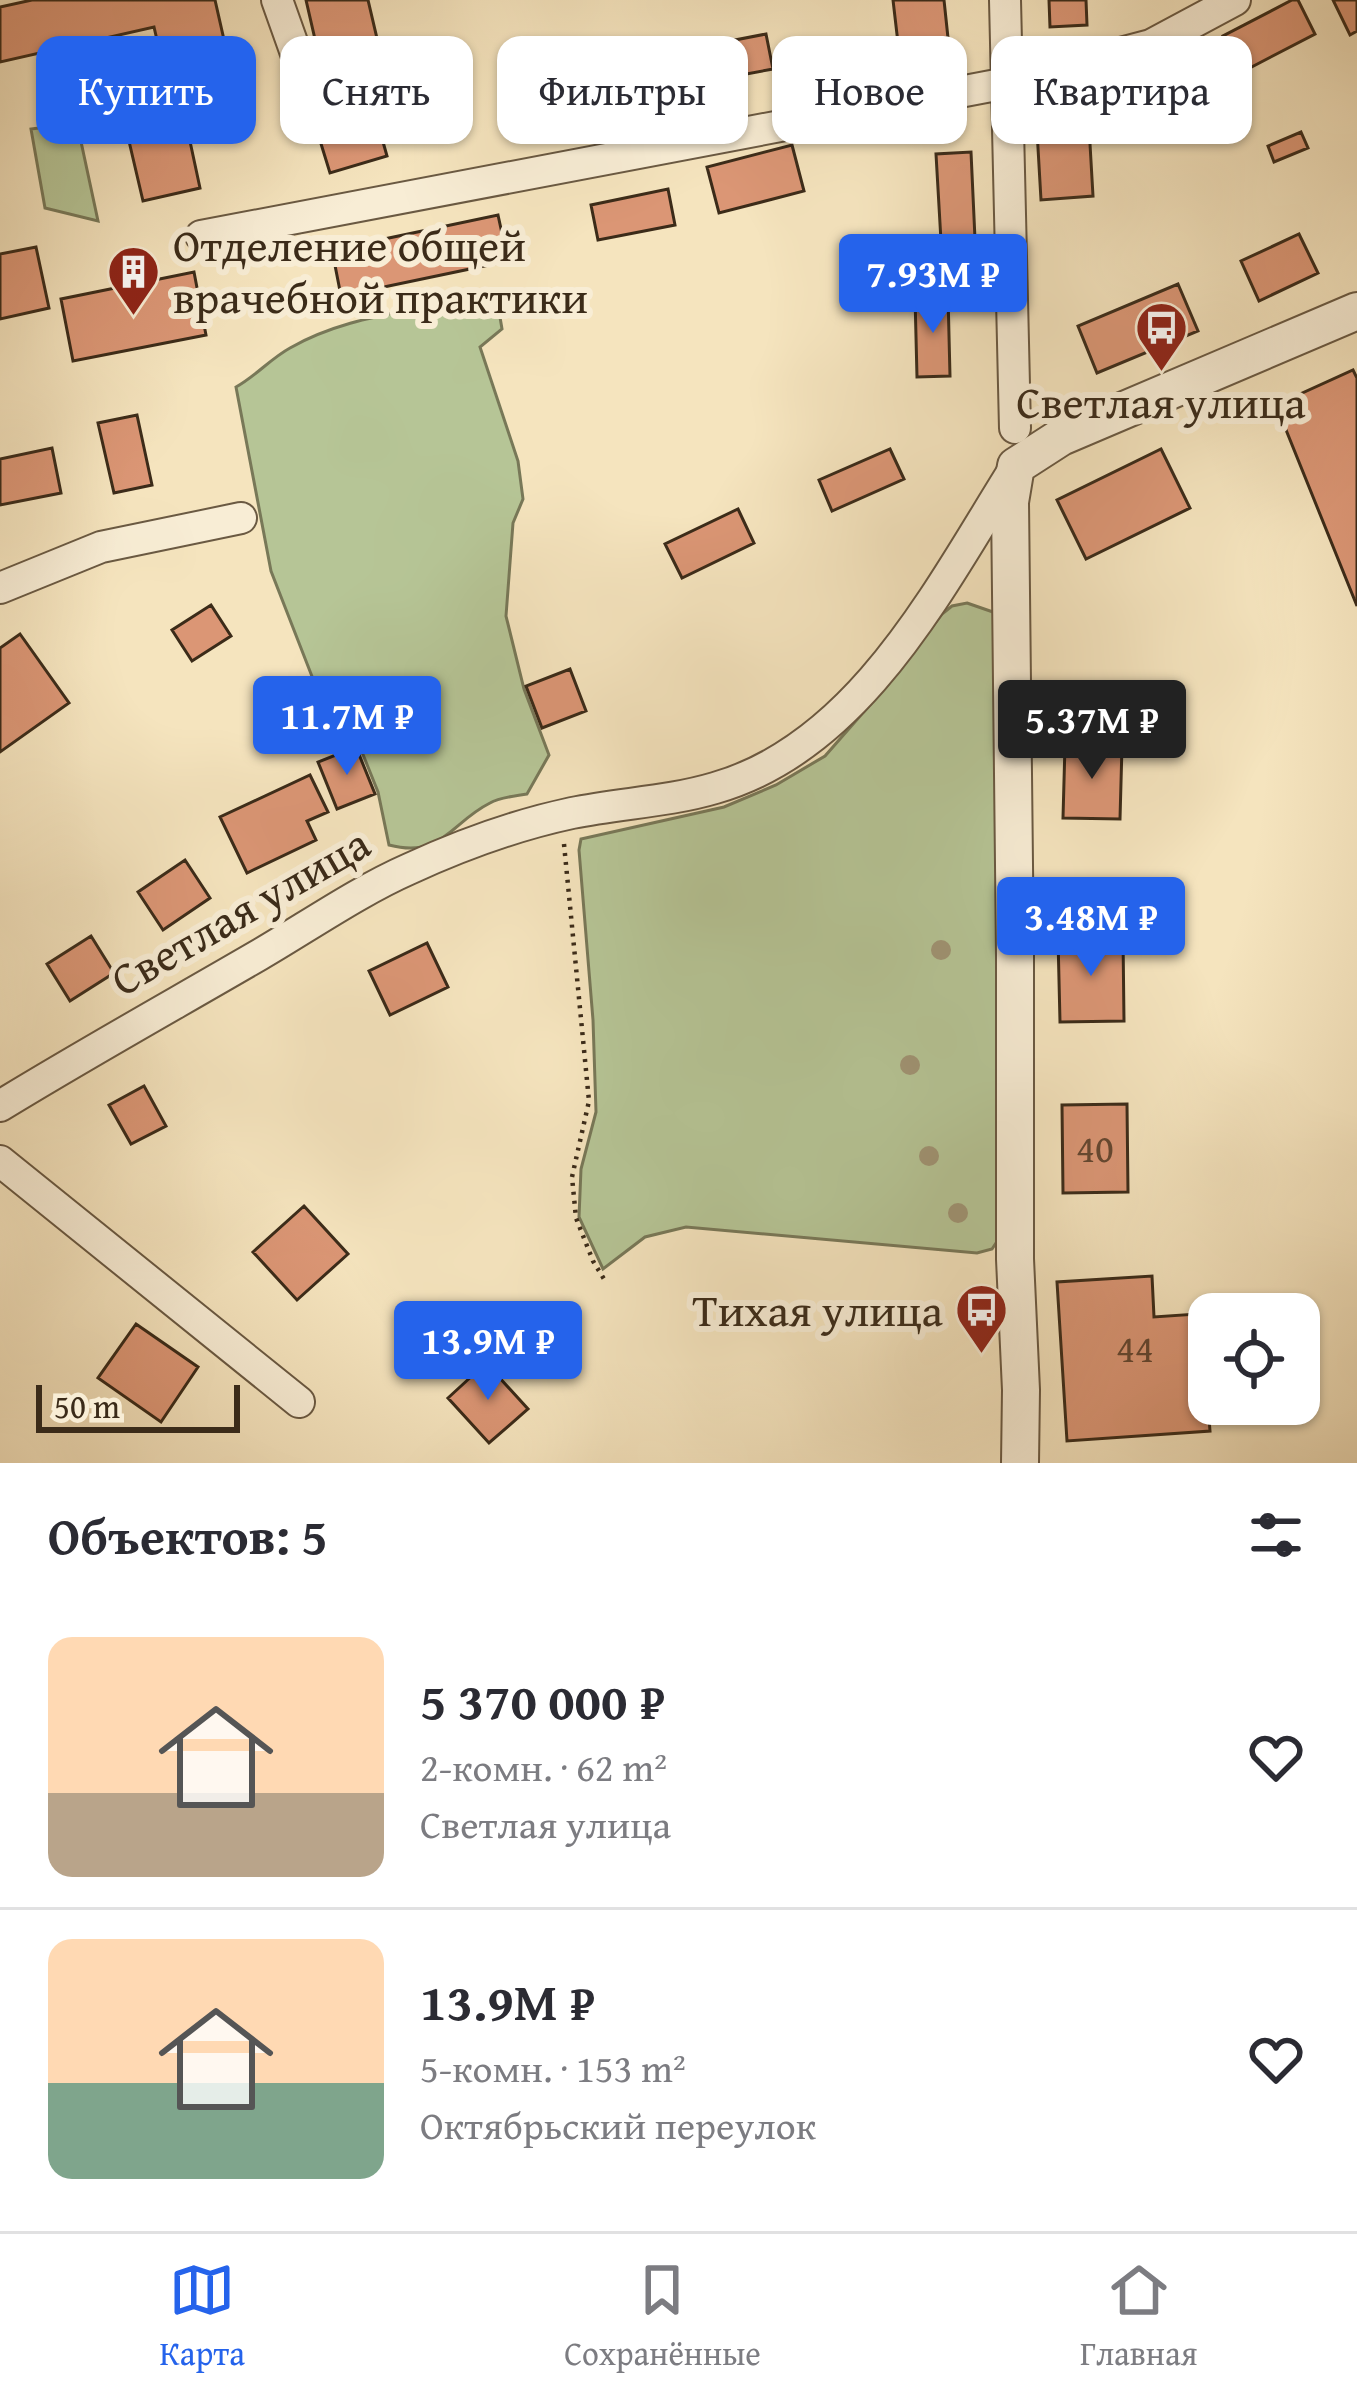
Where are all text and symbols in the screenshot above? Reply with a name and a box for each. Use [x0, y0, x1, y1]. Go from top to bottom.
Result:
chip: Купить [36, 36, 256, 144]
chip: Снять [280, 36, 473, 144]
chip: Фильтры [497, 36, 748, 144]
chip: Новое [772, 36, 967, 144]
chip: Квартира [991, 36, 1252, 144]
place label: Отделение общей врачебной практики [173, 212, 588, 329]
pin: 7.93M ₽ [822, 234, 1044, 336]
building icon: Отделение общей врачебной практики [106, 243, 162, 317]
text: 7.93M ₽ [866, 244, 1000, 301]
bus stop icon: Светлая улица [1133, 300, 1189, 374]
place label: Светлая улица [1016, 369, 1306, 434]
pin: 11.7M ₽ [236, 676, 458, 778]
pin: 5.37M ₽ [981, 680, 1203, 782]
text: 11.7M ₽ [280, 686, 414, 743]
text: 5.37M ₽ [1025, 690, 1159, 747]
street label: Светлая улица [98, 810, 382, 1011]
pin: 3.48M ₽ [980, 877, 1202, 979]
text: 3.48M ₽ [1024, 887, 1158, 944]
house number: 40 [1076, 1119, 1114, 1176]
place label: Тихая улица [693, 1277, 944, 1342]
bus stop icon: Тихая улица [954, 1282, 1010, 1356]
map controls [1188, 1293, 1320, 1425]
button: locate [1188, 1293, 1320, 1425]
pin: 13.9M ₽ [377, 1301, 599, 1403]
text: 13.9M ₽ [421, 1311, 555, 1368]
house number: 44 [1116, 1319, 1154, 1376]
scale bar [36, 1379, 240, 1432]
text: 50 m [54, 1382, 120, 1430]
text: Объектов: 5 [48, 1498, 328, 1573]
icon: filters [1243, 1502, 1309, 1568]
text: 5 370 000 ₽ [420, 1663, 665, 1738]
icon: home [144, 1685, 288, 1829]
icon: heart [1243, 1724, 1309, 1790]
text: 2-комн. · 62 m² [420, 1738, 667, 1795]
text: Светлая улица [420, 1795, 671, 1852]
text: 13.9M ₽ [420, 1964, 595, 2039]
icon: home [144, 1987, 288, 2131]
icon: heart [1243, 2026, 1309, 2092]
text: 5-комн. · 153 m² [420, 2039, 686, 2096]
text: Октябрьский переулок [420, 2096, 816, 2153]
tab: Карта [160, 2257, 245, 2377]
tab: Сохранённые [564, 2257, 761, 2377]
tab: Главная [1080, 2257, 1197, 2377]

